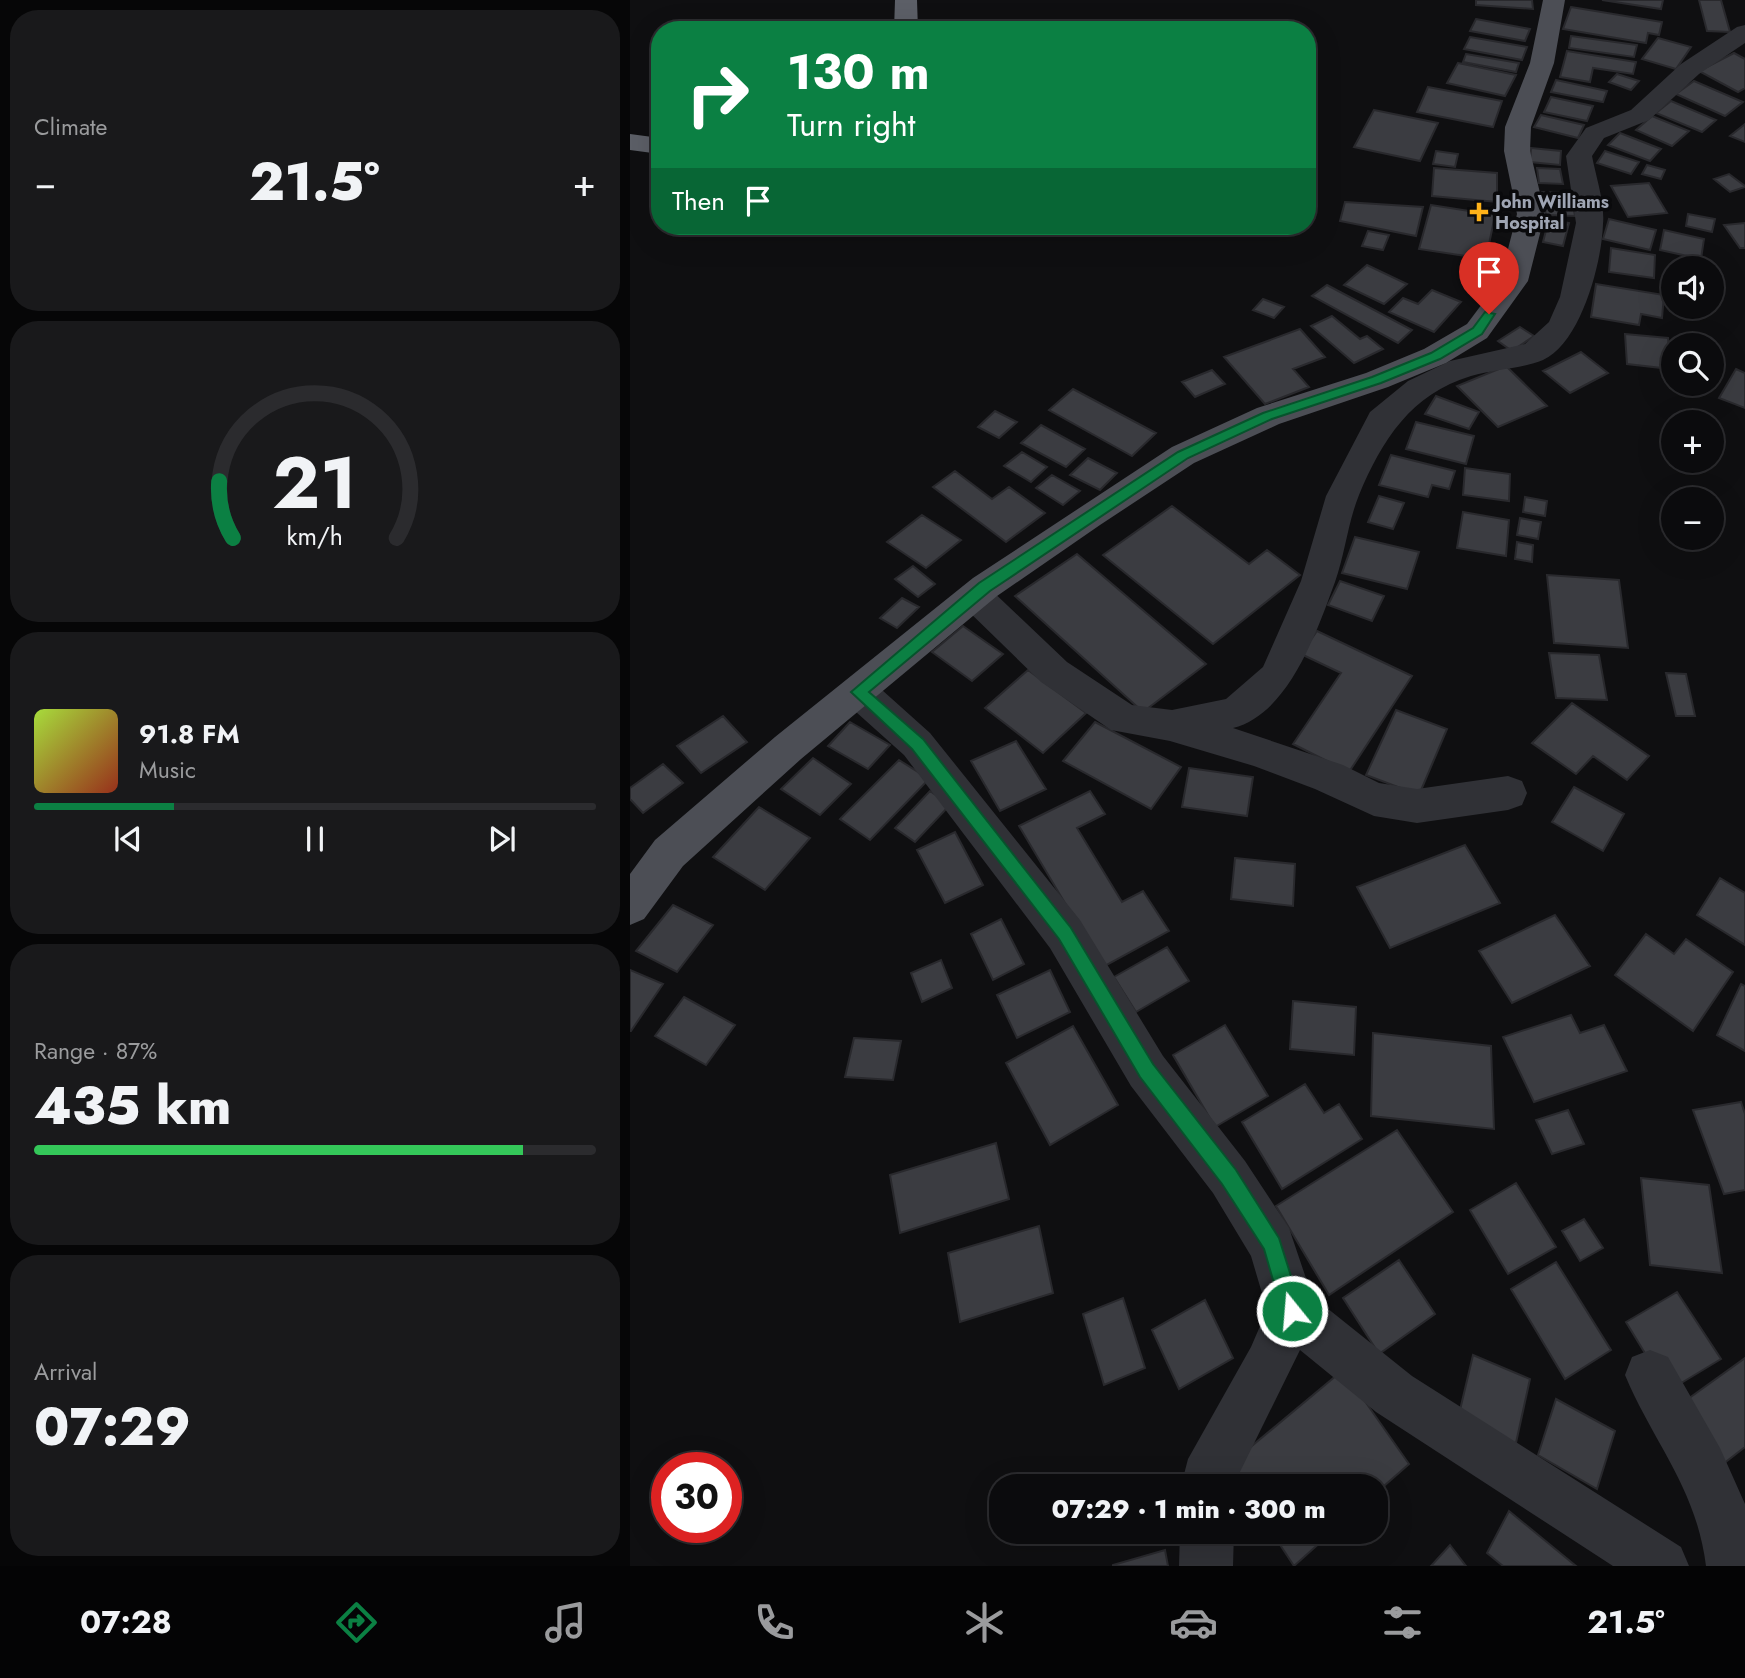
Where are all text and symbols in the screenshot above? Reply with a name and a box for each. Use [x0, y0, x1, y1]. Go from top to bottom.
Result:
text: 130 m [787, 37, 930, 107]
icon: right [672, 49, 763, 140]
text: Turn right [787, 102, 916, 148]
text: Climate [34, 110, 107, 144]
text: 21.5° [249, 144, 380, 220]
text: − [34, 155, 56, 210]
text: + [573, 155, 596, 210]
text: Then [672, 182, 725, 220]
icon: arrive [739, 182, 777, 220]
place label: John Williams Hospital [1492, 189, 1609, 236]
marker: John Williams Hospital [1469, 202, 1489, 222]
pin [1459, 242, 1519, 314]
icon: arrive [1470, 253, 1508, 291]
map controls [1661, 256, 1724, 550]
button: sound [1661, 256, 1724, 319]
button: search [1661, 333, 1724, 396]
button: + [1661, 410, 1724, 473]
text: 21 [273, 430, 357, 535]
button: − [1661, 487, 1724, 550]
text: km/h [287, 518, 343, 554]
text: 91.8 FM [139, 715, 240, 753]
text: Music [139, 753, 196, 787]
icon: previous [109, 820, 147, 858]
icon: pause [296, 820, 334, 858]
icon: next [483, 820, 521, 858]
text: Range · 87% [34, 1034, 157, 1068]
text: 435 km [34, 1068, 231, 1144]
position arrow [1255, 1274, 1329, 1348]
text: Arrival [34, 1355, 97, 1389]
text: 07:29 [34, 1389, 191, 1465]
speed limit sign: 30 [651, 1452, 742, 1543]
text: 07:29 · 1 min · 300 m [1051, 1490, 1326, 1528]
icon: directions [332, 1598, 381, 1647]
icon: music [541, 1598, 590, 1647]
icon: phone [750, 1598, 799, 1647]
icon: climate [960, 1598, 1009, 1647]
icon: car [1169, 1598, 1218, 1647]
icon: filters [1378, 1598, 1427, 1647]
text: 07:28 [80, 1599, 172, 1645]
text: 21.5° [1587, 1599, 1665, 1645]

